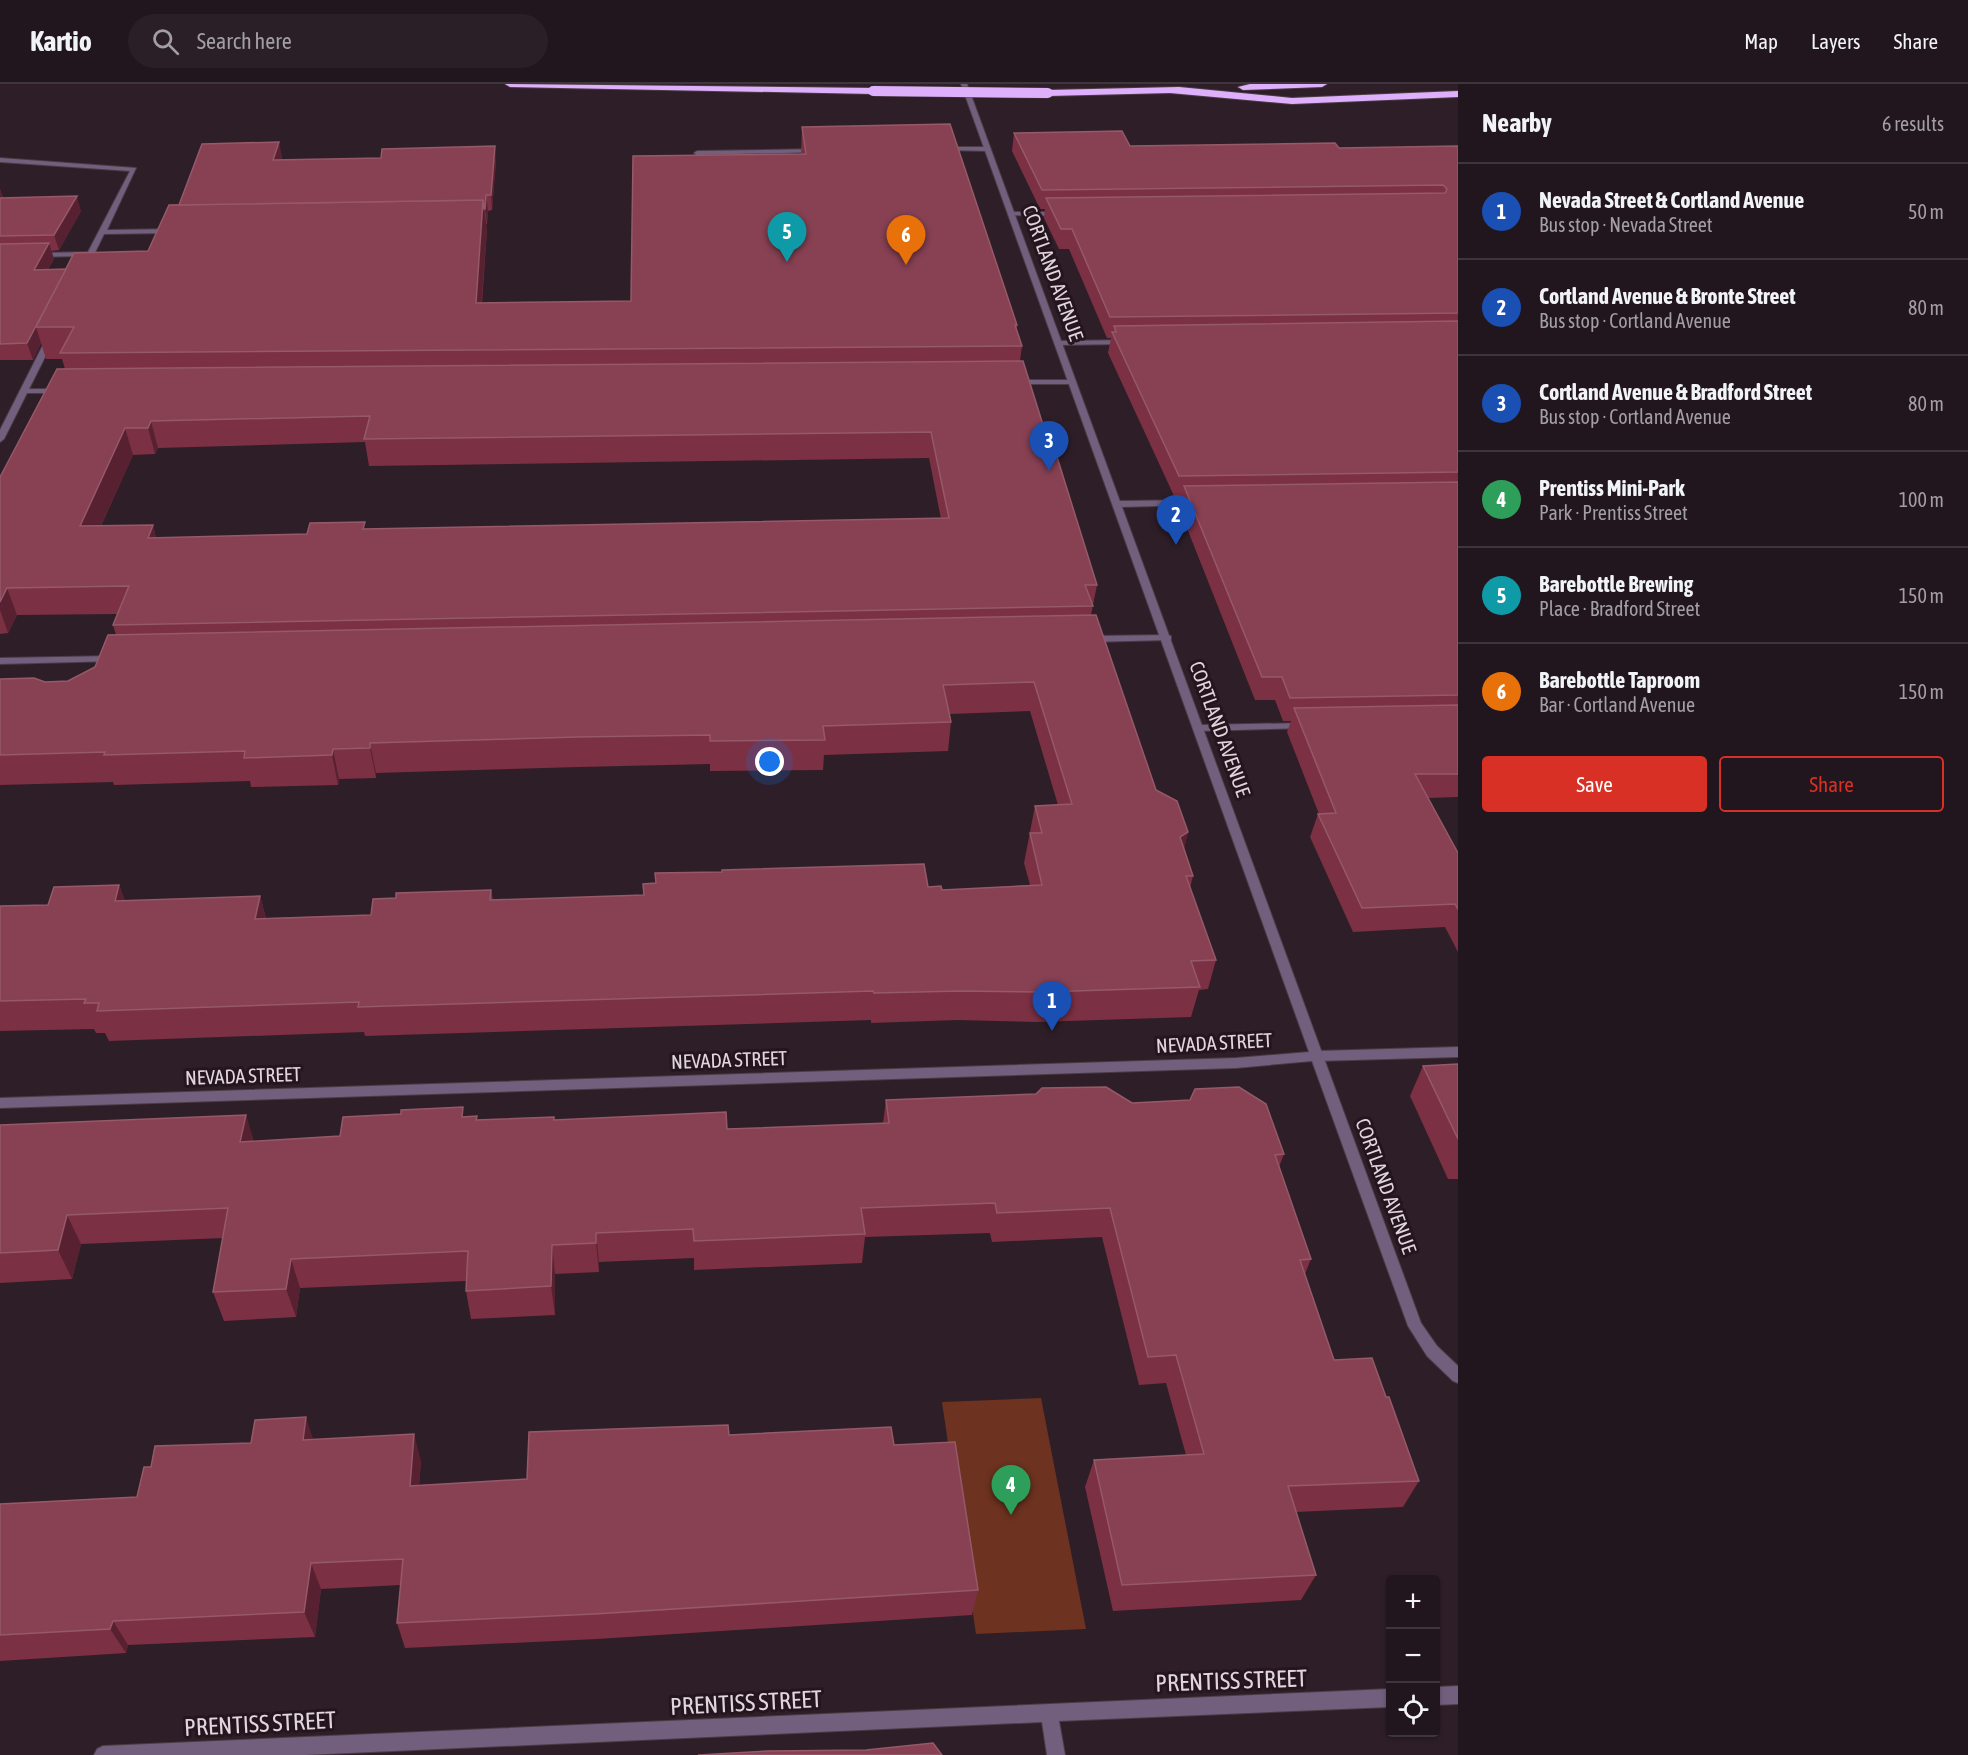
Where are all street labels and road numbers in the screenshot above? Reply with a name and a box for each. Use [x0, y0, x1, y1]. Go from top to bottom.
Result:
street label: CORTLAND AVENUE [1018, 202, 1089, 344]
street label: CORTLAND AVENUE [1185, 658, 1256, 800]
street label: NEVADA STREET [1155, 1028, 1273, 1057]
street label: NEVADA STREET [670, 1046, 788, 1073]
street label: NEVADA STREET [184, 1062, 302, 1089]
street label: CORTLAND AVENUE [1351, 1115, 1422, 1257]
street label: PRENTISS STREET [1155, 1664, 1308, 1697]
street label: PRENTISS STREET [669, 1685, 823, 1720]
street label: PRENTISS STREET [183, 1706, 337, 1741]

